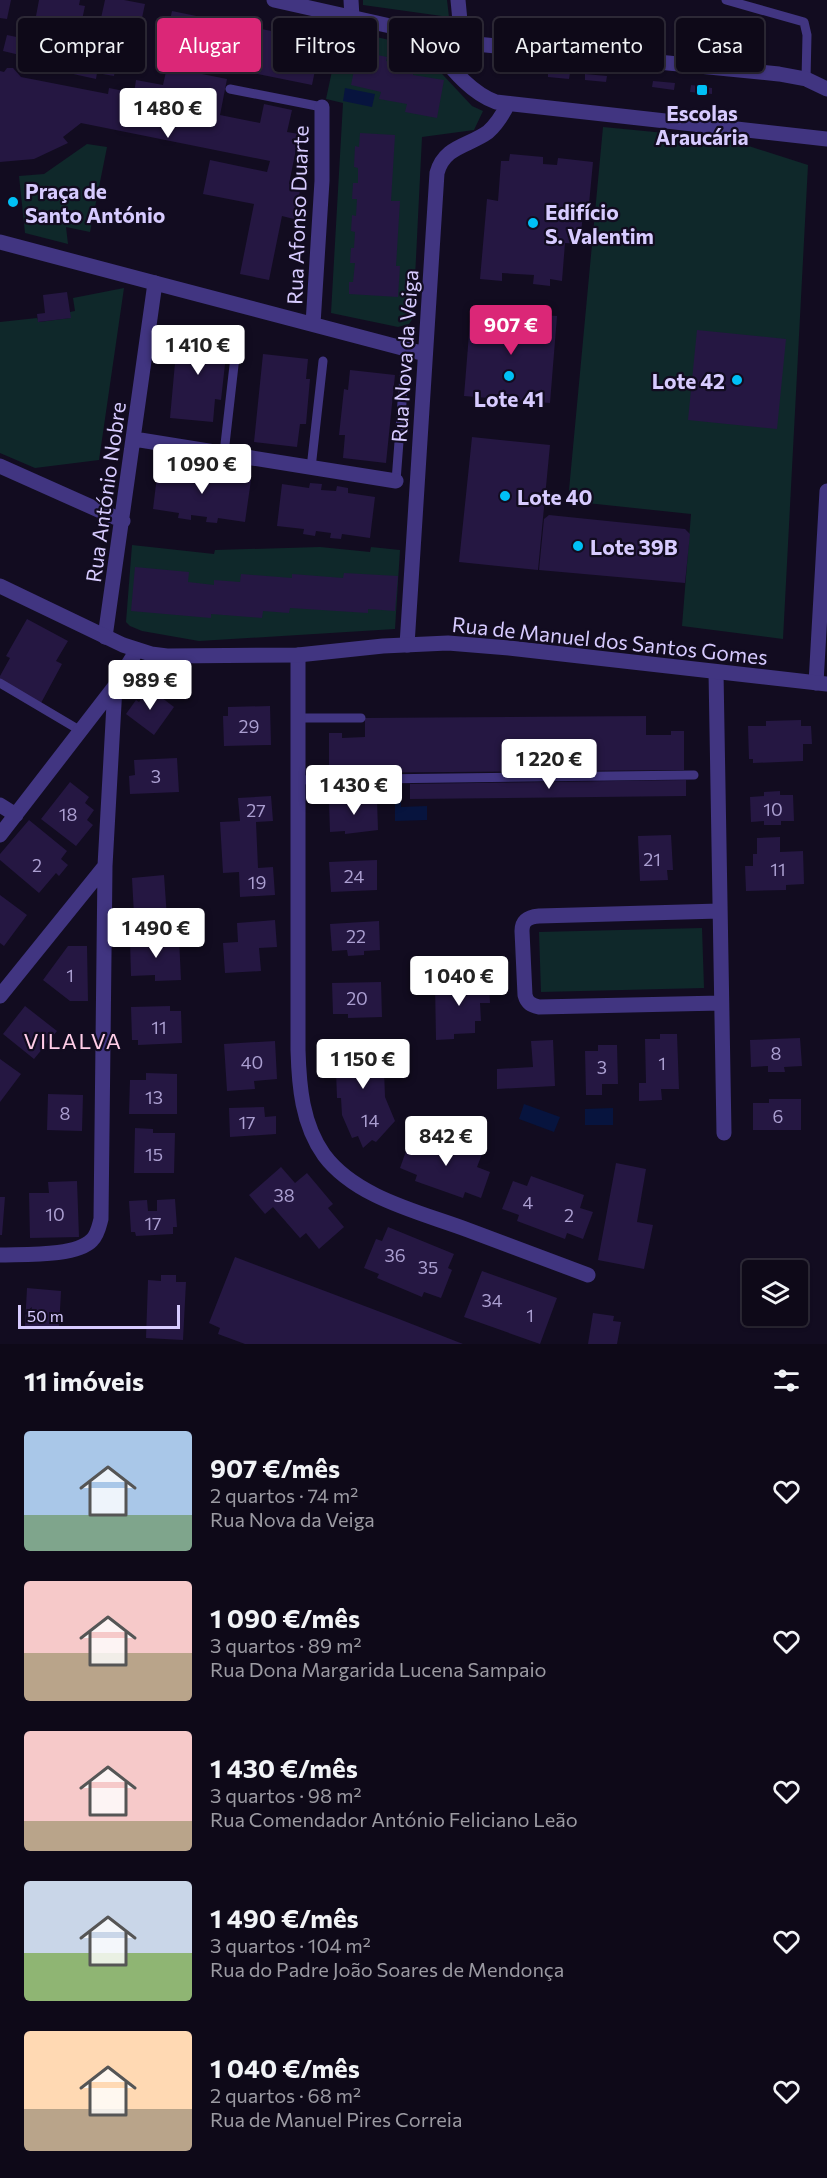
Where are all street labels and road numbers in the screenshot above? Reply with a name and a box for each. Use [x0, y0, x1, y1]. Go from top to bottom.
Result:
street label: Rua Afonso Duarte [281, 125, 313, 305]
street label: Rua Nova da Veiga [385, 269, 423, 443]
street label: Rua António Nobre [80, 400, 130, 584]
street label: Rua de Manuel dos Santos Gomes [451, 611, 769, 669]

